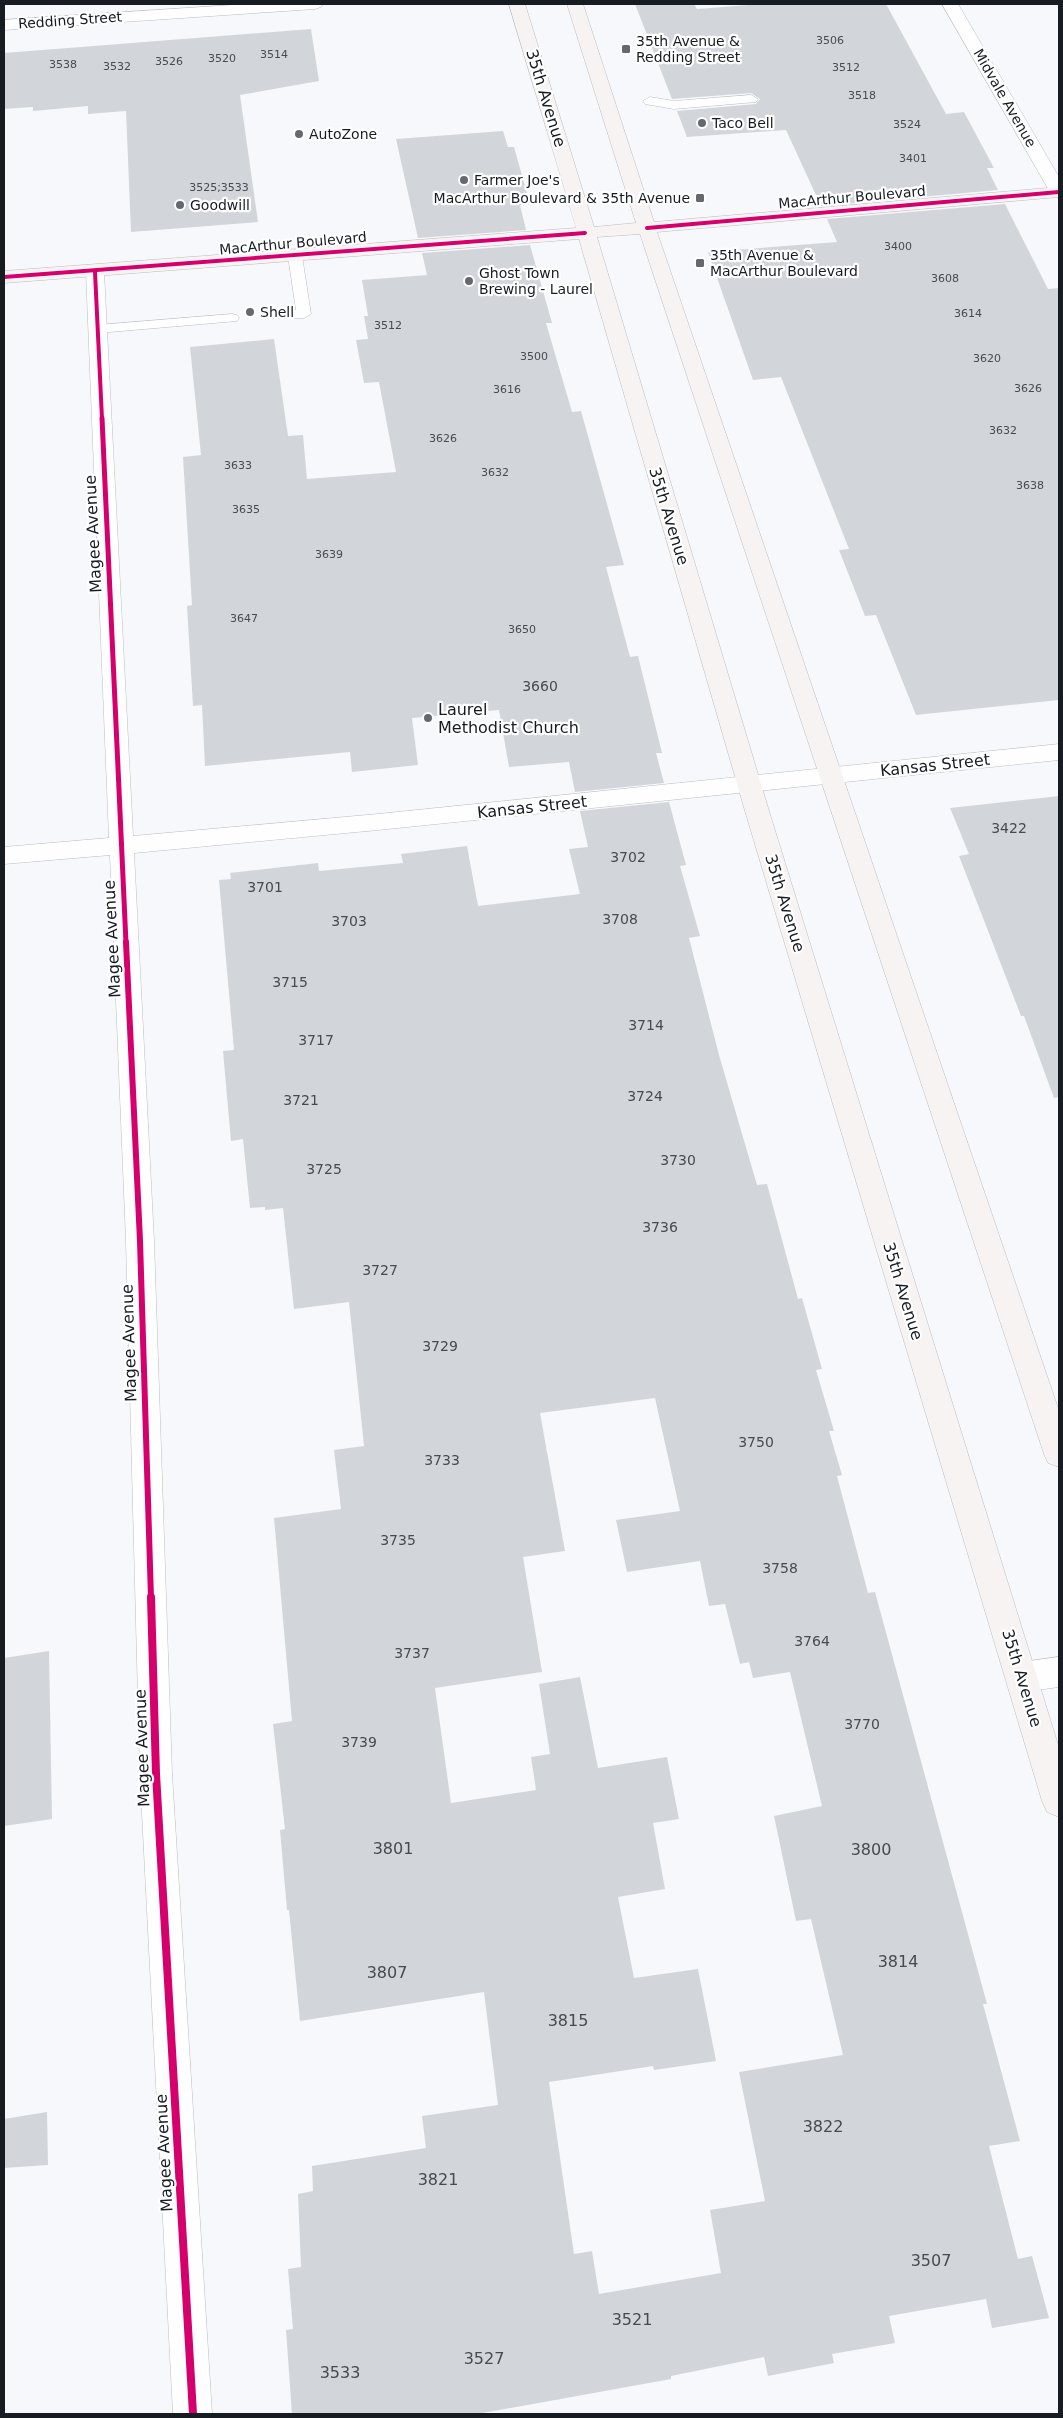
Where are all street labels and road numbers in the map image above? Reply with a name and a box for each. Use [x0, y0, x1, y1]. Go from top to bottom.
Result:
street label: Redding Street [18, 8, 123, 32]
street label: Midvale Avenue [970, 46, 1040, 150]
street label: 35th Avenue [522, 47, 570, 149]
street label: MacArthur Boulevard [778, 183, 926, 211]
street label: MacArthur Boulevard [219, 229, 367, 257]
street label: 35th Avenue [645, 465, 693, 567]
street label: Magee Avenue [80, 475, 106, 593]
street label: Kansas Street [879, 750, 991, 780]
street label: Kansas Street [476, 792, 588, 822]
street label: 35th Avenue [761, 852, 809, 954]
street label: Magee Avenue [99, 880, 125, 998]
street label: 35th Avenue [879, 1240, 927, 1342]
street label: Magee Avenue [117, 1284, 141, 1402]
street label: 35th Avenue [998, 1627, 1046, 1729]
street label: Magee Avenue [130, 1689, 154, 1807]
street label: Magee Avenue [151, 2094, 177, 2212]

